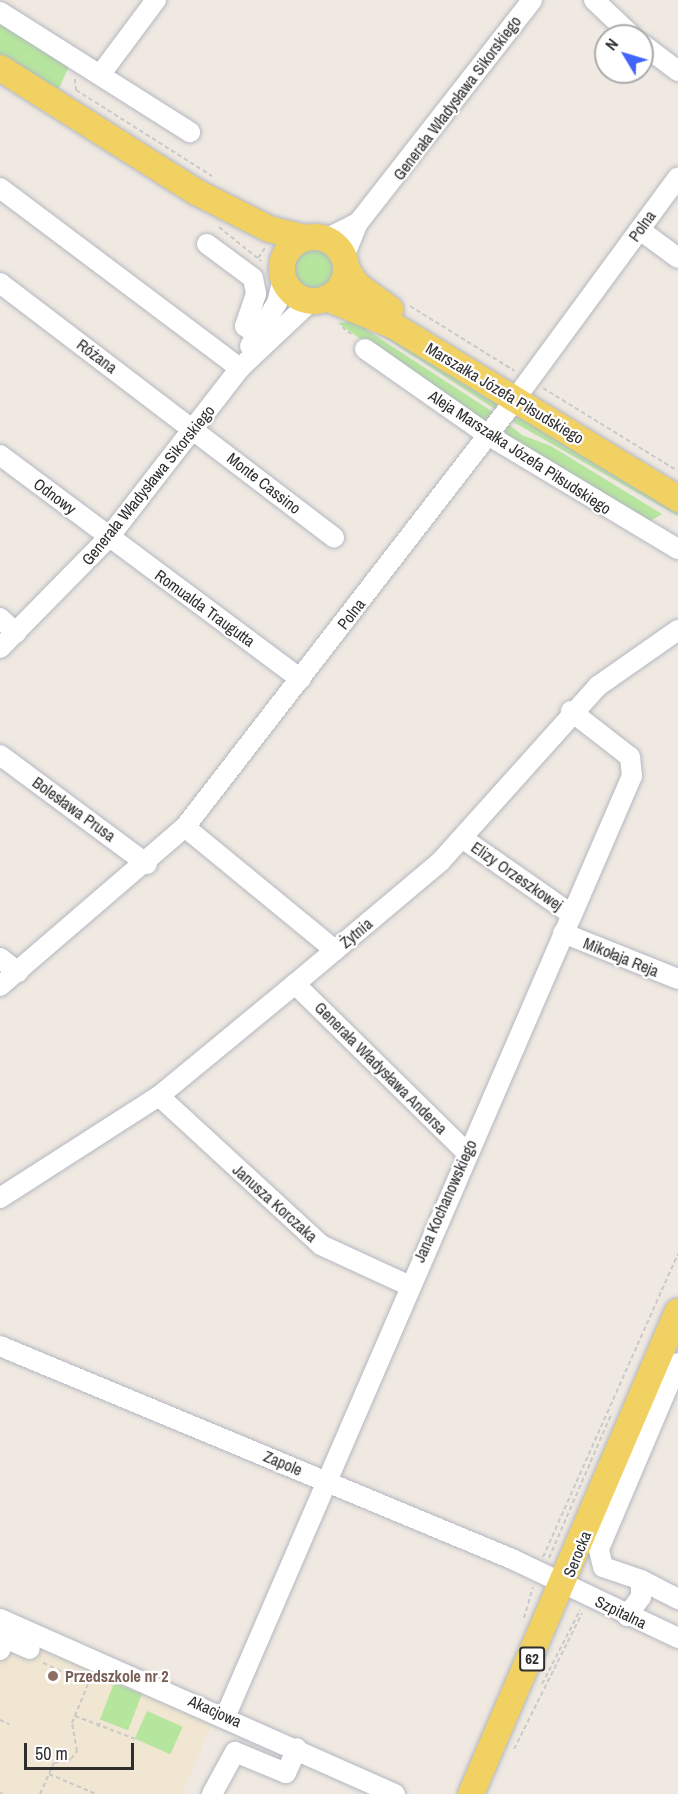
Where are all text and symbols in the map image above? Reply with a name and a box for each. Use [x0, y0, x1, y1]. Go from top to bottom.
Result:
street label: Generała Władysława Sikorskiego [389, 12, 525, 184]
north arrow [594, 24, 654, 84]
text: N [600, 34, 623, 55]
street label: Polna [624, 207, 660, 245]
street label: Różana [73, 335, 121, 377]
street label: Marszałka Józefa Piłsudskiego [423, 338, 587, 448]
street label: Aleja Marszałka Józefa Piłsudskiego [425, 386, 615, 518]
street label: Generała Władysława Sikorskiego [77, 401, 219, 569]
street label: Monte Cassino [223, 448, 305, 518]
street label: Odnowy [30, 474, 80, 518]
street label: Romualda Traugutta [151, 565, 259, 651]
street label: Polna [333, 595, 369, 633]
street label: Bolesława Prusa [29, 773, 119, 845]
street label: Elizy Orzeszkowej [468, 837, 566, 915]
street label: Żytnia [336, 914, 376, 952]
street label: Mikołaja Reja [581, 933, 661, 981]
street label: Generała Władysława Andersa [311, 998, 451, 1138]
street label: Jana Kochanowskiego [409, 1137, 481, 1265]
street label: Janusza Korczaka [229, 1160, 321, 1246]
street label: Zapole [261, 1446, 305, 1480]
street label: Serocka [559, 1528, 595, 1580]
street label: Szpitalna [592, 1591, 650, 1633]
road number: 62 [518, 1647, 546, 1671]
place label: Przedszkole nr 2 [65, 1666, 169, 1686]
marker: Przedszkole nr 2 [46, 1669, 60, 1683]
street label: Akacjowa [185, 1691, 245, 1731]
scale bar [27, 1731, 136, 1769]
text: 50 m [35, 1741, 68, 1766]

